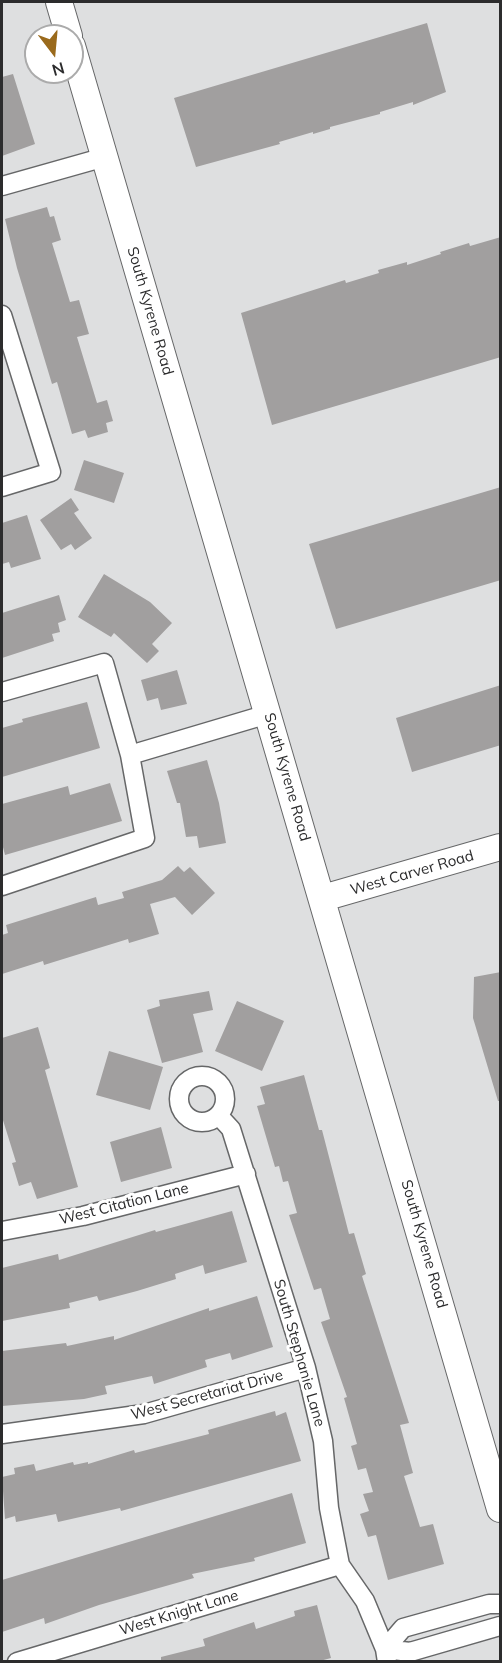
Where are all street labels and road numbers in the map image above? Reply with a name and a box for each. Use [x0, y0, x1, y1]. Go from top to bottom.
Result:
street label: South Kyrene Road [123, 245, 177, 377]
street label: South Kyrene Road [260, 711, 314, 843]
street label: West Carver Road [348, 847, 476, 899]
street label: South Kyrene Road [397, 1178, 451, 1310]
street label: West Citation Lane [57, 1179, 191, 1229]
street label: South Stephanie Lane [269, 1277, 329, 1429]
street label: West Secretariat Drive [129, 1366, 285, 1424]
street label: West Knight Lane [117, 1586, 241, 1640]

